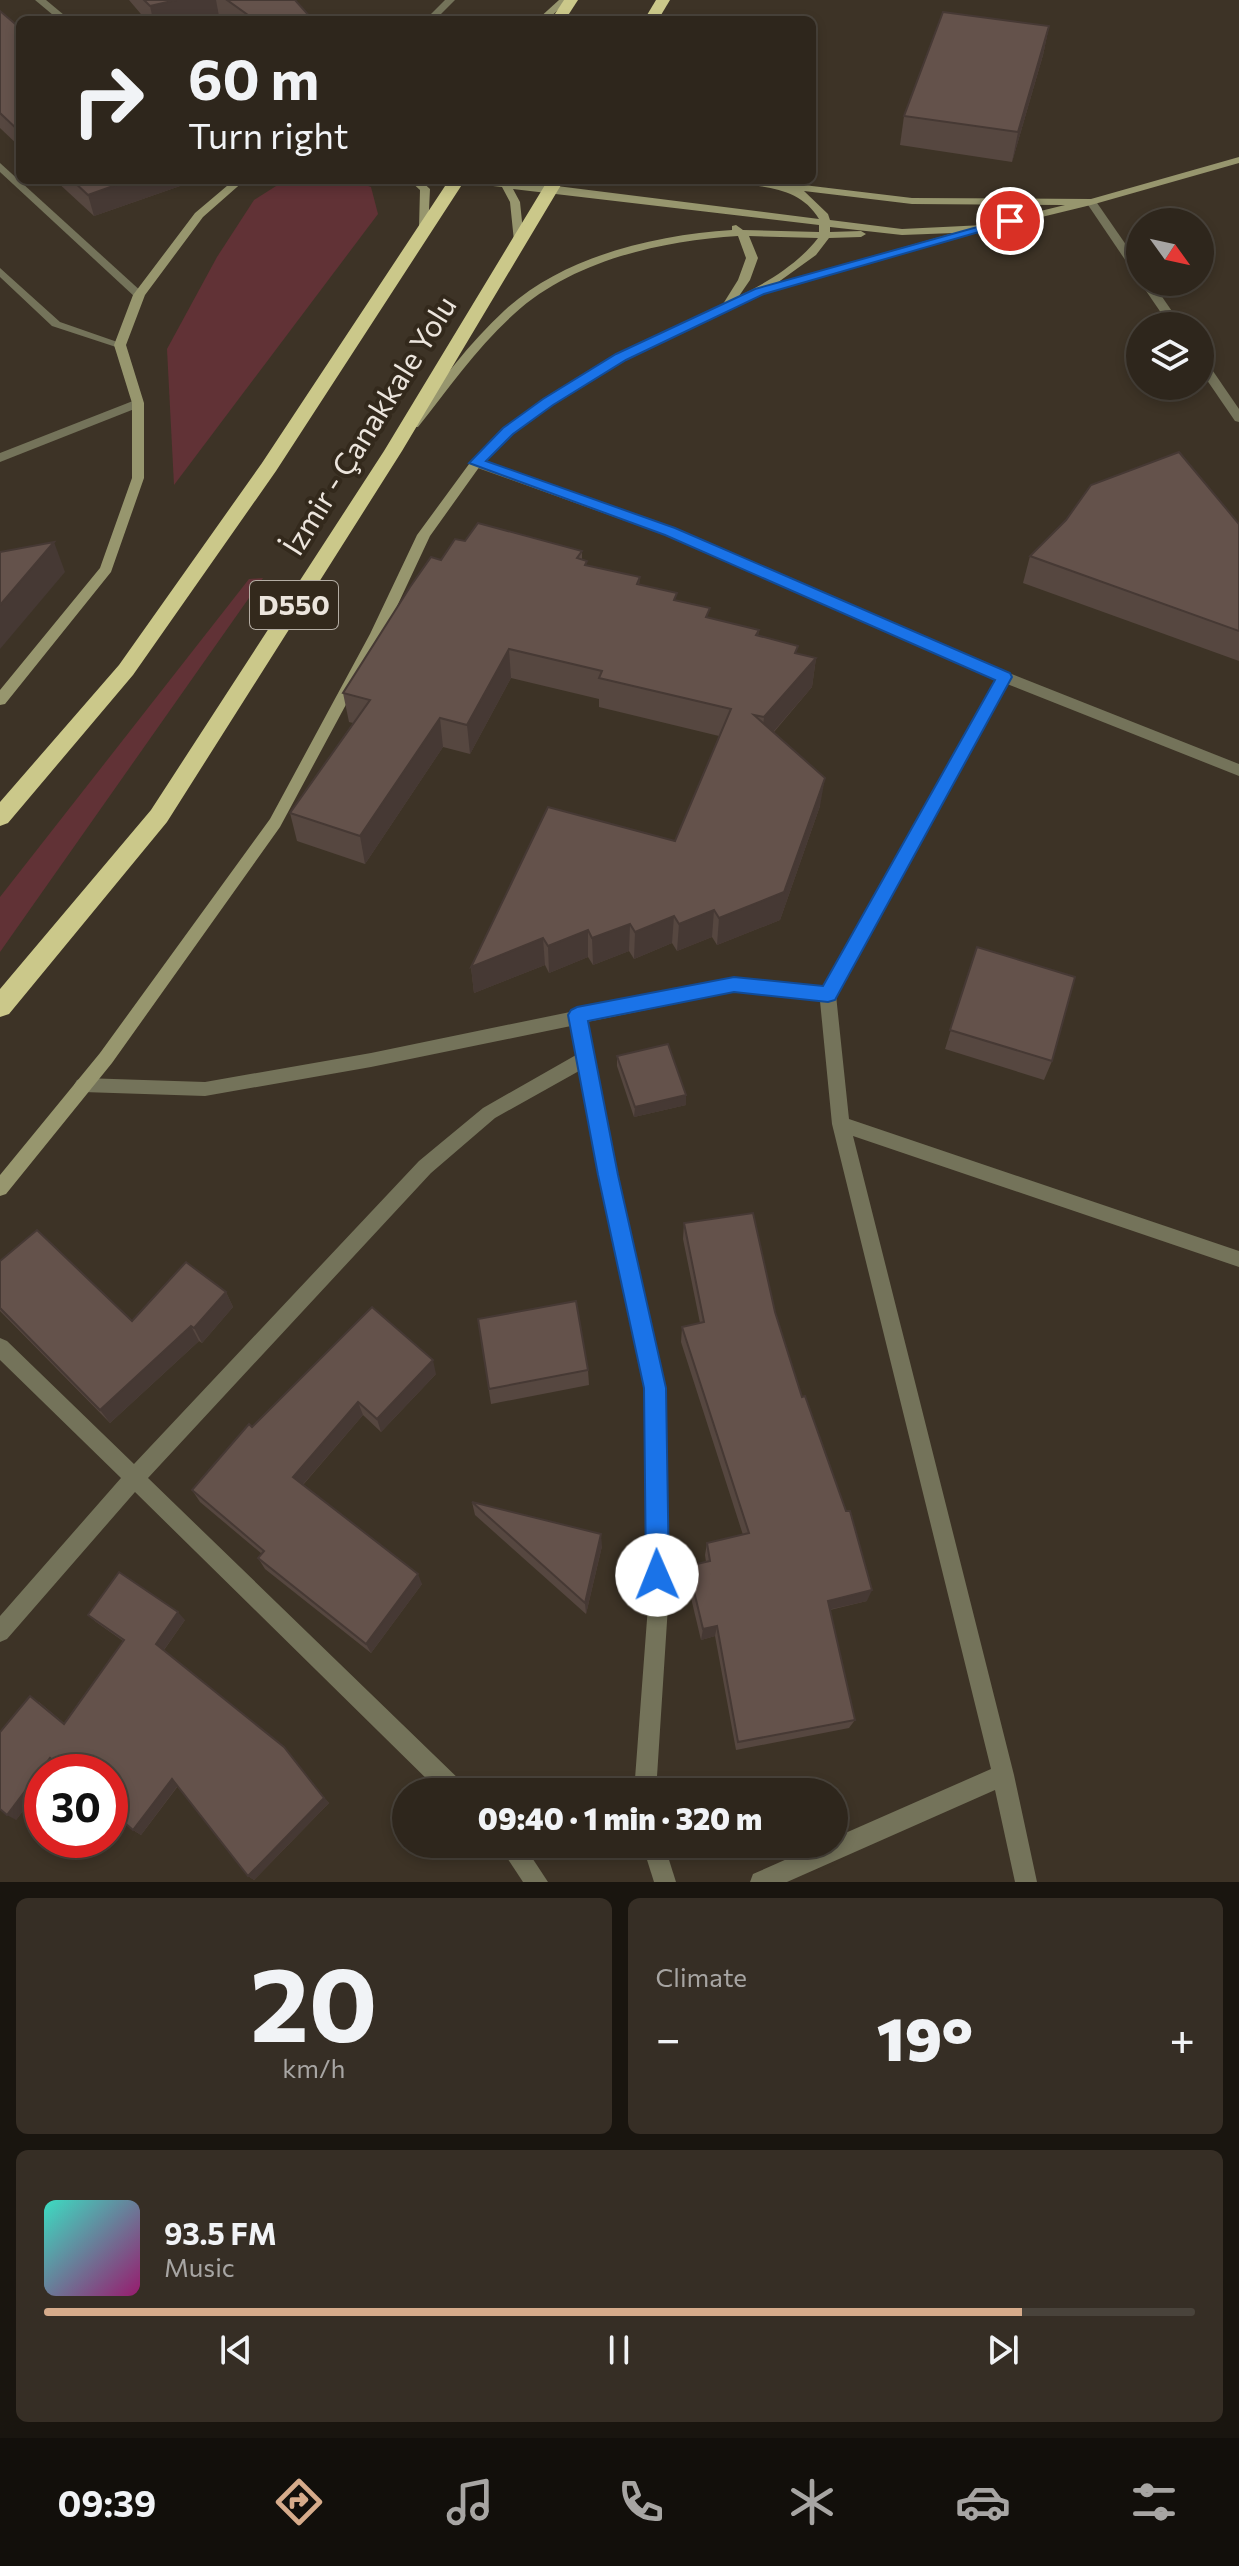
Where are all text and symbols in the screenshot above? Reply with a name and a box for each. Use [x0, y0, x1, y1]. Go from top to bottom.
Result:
text: 60 m [188, 43, 319, 112]
icon: right [56, 48, 160, 152]
text: Turn right [188, 112, 349, 156]
pin [976, 187, 1044, 255]
icon: arrive [988, 199, 1032, 243]
north arrow [1126, 208, 1214, 296]
map controls [1126, 208, 1214, 400]
street label: İzmir - Çanakkale Yolu [273, 288, 463, 561]
button: layers [1126, 312, 1214, 400]
road number: D550 [250, 581, 338, 629]
position arrow [615, 1533, 699, 1617]
speed limit sign: 30 [24, 1754, 128, 1858]
text: 09:40 · 1 min · 320 m [478, 1799, 762, 1836]
text: 20 [250, 1936, 378, 2063]
text: Climate [656, 1961, 747, 1992]
text: 19° [877, 2000, 973, 2073]
text: − [656, 2010, 681, 2064]
text: + [1169, 2010, 1195, 2064]
text: km/h [282, 2052, 345, 2083]
text: 93.5 FM [164, 2214, 277, 2251]
text: Music [164, 2251, 235, 2282]
icon: previous [214, 2328, 258, 2372]
icon: pause [597, 2328, 641, 2372]
icon: next [981, 2328, 1025, 2372]
icon: directions [271, 2474, 327, 2530]
icon: music [442, 2474, 498, 2530]
icon: phone [613, 2474, 669, 2530]
icon: climate [784, 2474, 840, 2530]
icon: car [955, 2474, 1011, 2530]
icon: filters [1126, 2474, 1182, 2530]
text: 09:39 [57, 2480, 156, 2524]

